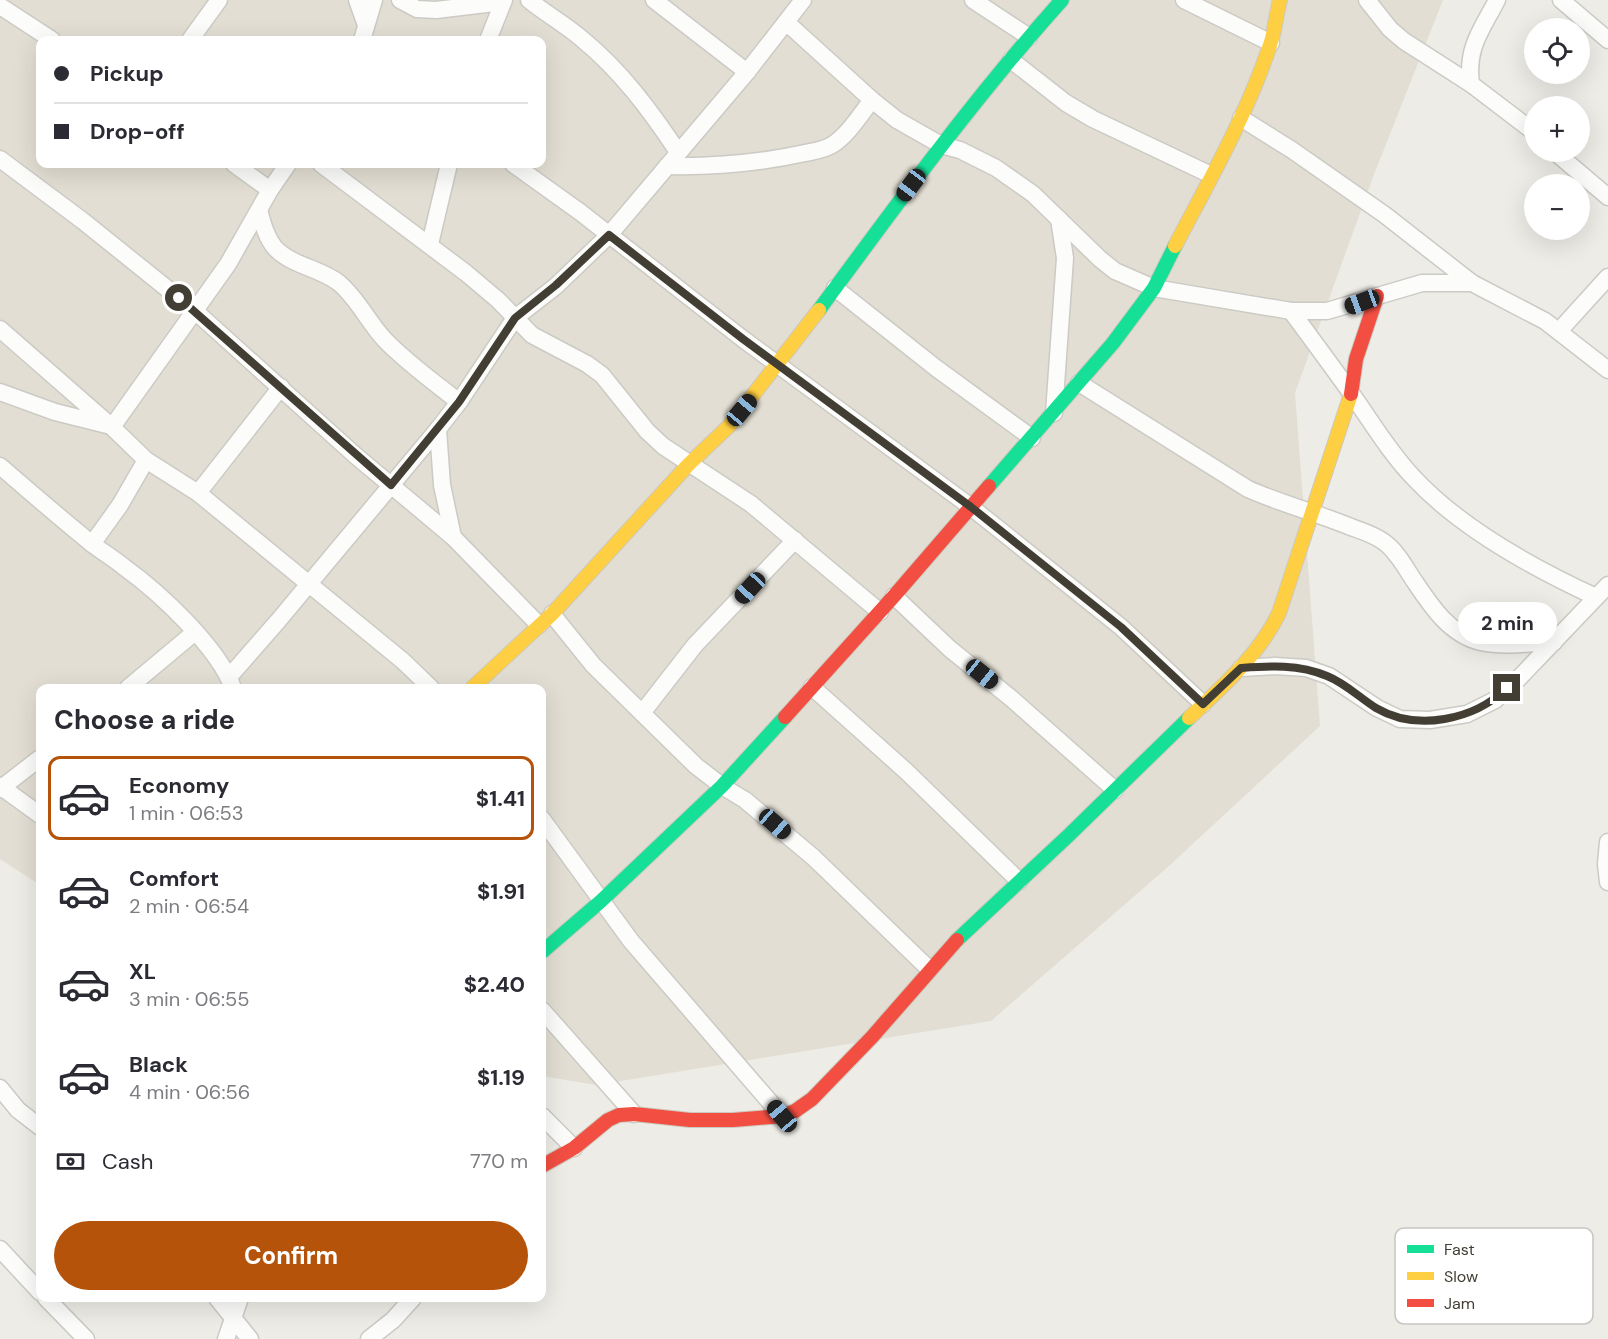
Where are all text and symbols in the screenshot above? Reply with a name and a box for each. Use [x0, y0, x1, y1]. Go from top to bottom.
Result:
map controls [1524, 18, 1590, 240]
button: locate [1524, 18, 1590, 84]
text: Pickup [90, 59, 164, 88]
button: + [1524, 96, 1590, 162]
text: Drop-off [90, 117, 185, 146]
car [893, 165, 929, 205]
button: − [1524, 174, 1590, 240]
route start [165, 284, 192, 311]
car [1342, 287, 1382, 317]
car [724, 390, 760, 430]
car [731, 569, 769, 607]
callout: 2 min [1458, 601, 1556, 643]
text: 2 min [1481, 610, 1534, 636]
car [962, 656, 1002, 692]
route end [1493, 674, 1520, 701]
text: Choose a ride [54, 702, 235, 737]
icon: car [57, 771, 111, 825]
text: Economy [129, 771, 229, 800]
text: $1.41 [476, 784, 525, 813]
text: 1 min · 06:53 [129, 800, 244, 826]
car [756, 805, 794, 843]
icon: car [57, 864, 111, 918]
text: Comfort [129, 864, 219, 893]
text: $1.91 [477, 877, 525, 906]
text: 2 min · 06:54 [129, 893, 249, 919]
icon: car [57, 957, 111, 1011]
text: XL [129, 957, 156, 986]
text: $2.40 [464, 970, 525, 999]
text: 3 min · 06:55 [129, 986, 250, 1012]
icon: car [57, 1050, 111, 1104]
text: Black [129, 1050, 188, 1079]
text: $1.19 [477, 1063, 525, 1092]
text: 4 min · 06:56 [129, 1079, 250, 1105]
car [764, 1096, 800, 1136]
icon: cash [54, 1145, 87, 1178]
text: Cash [102, 1147, 153, 1176]
text: 770 m [470, 1148, 528, 1174]
button: Confirm [54, 1221, 528, 1290]
legend [1395, 1228, 1593, 1324]
text: Fast [1444, 1239, 1475, 1260]
text: Slow [1444, 1266, 1478, 1287]
text: Jam [1444, 1293, 1475, 1314]

